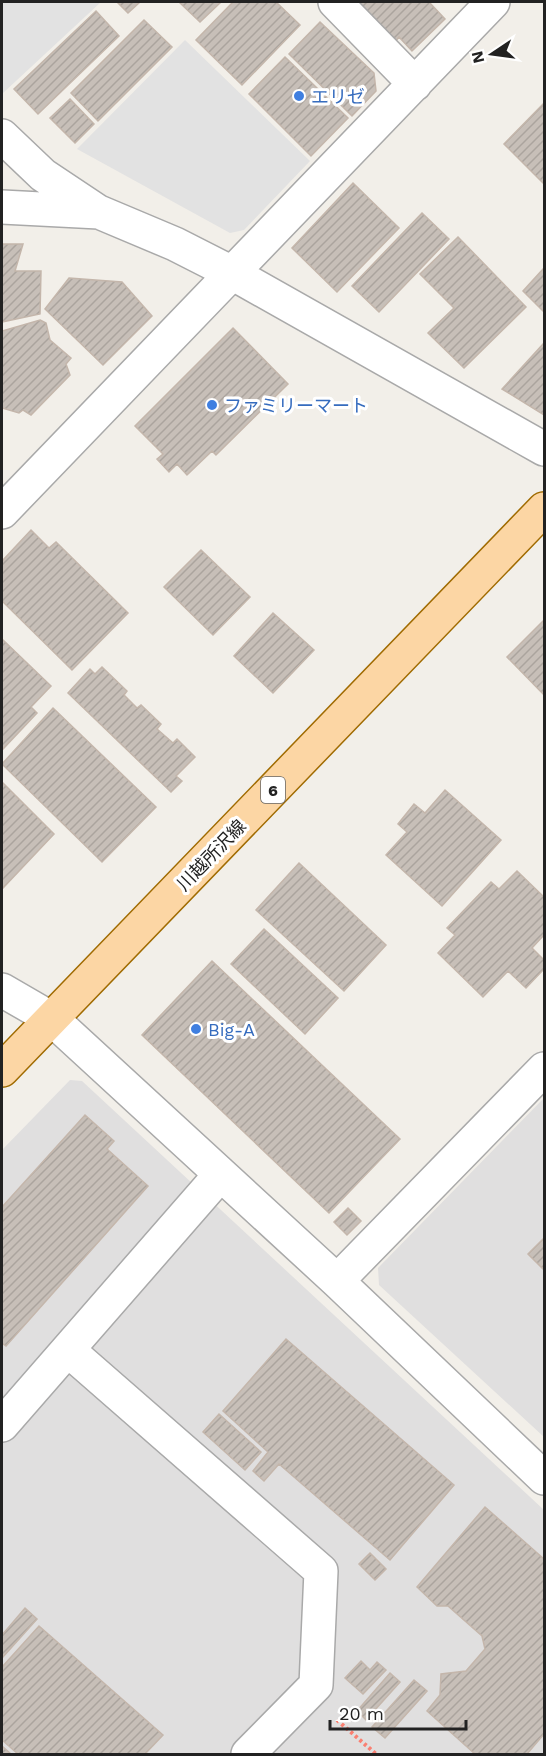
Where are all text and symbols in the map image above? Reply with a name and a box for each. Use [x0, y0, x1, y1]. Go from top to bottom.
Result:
north arrow [462, 24, 522, 84]
text: N [467, 49, 488, 65]
place label: エリゼ [311, 86, 365, 107]
marker: エリゼ [292, 89, 306, 103]
place label: ファミリーマート [224, 395, 368, 416]
marker: ファミリーマート [205, 398, 219, 412]
road number: 6 [261, 777, 285, 803]
street label: 川越所沢線 [172, 815, 250, 895]
place label: Big-A [208, 1019, 255, 1040]
marker: Big-A [189, 1022, 203, 1036]
scale bar [330, 1693, 466, 1731]
text: 20 m [339, 1703, 384, 1724]

